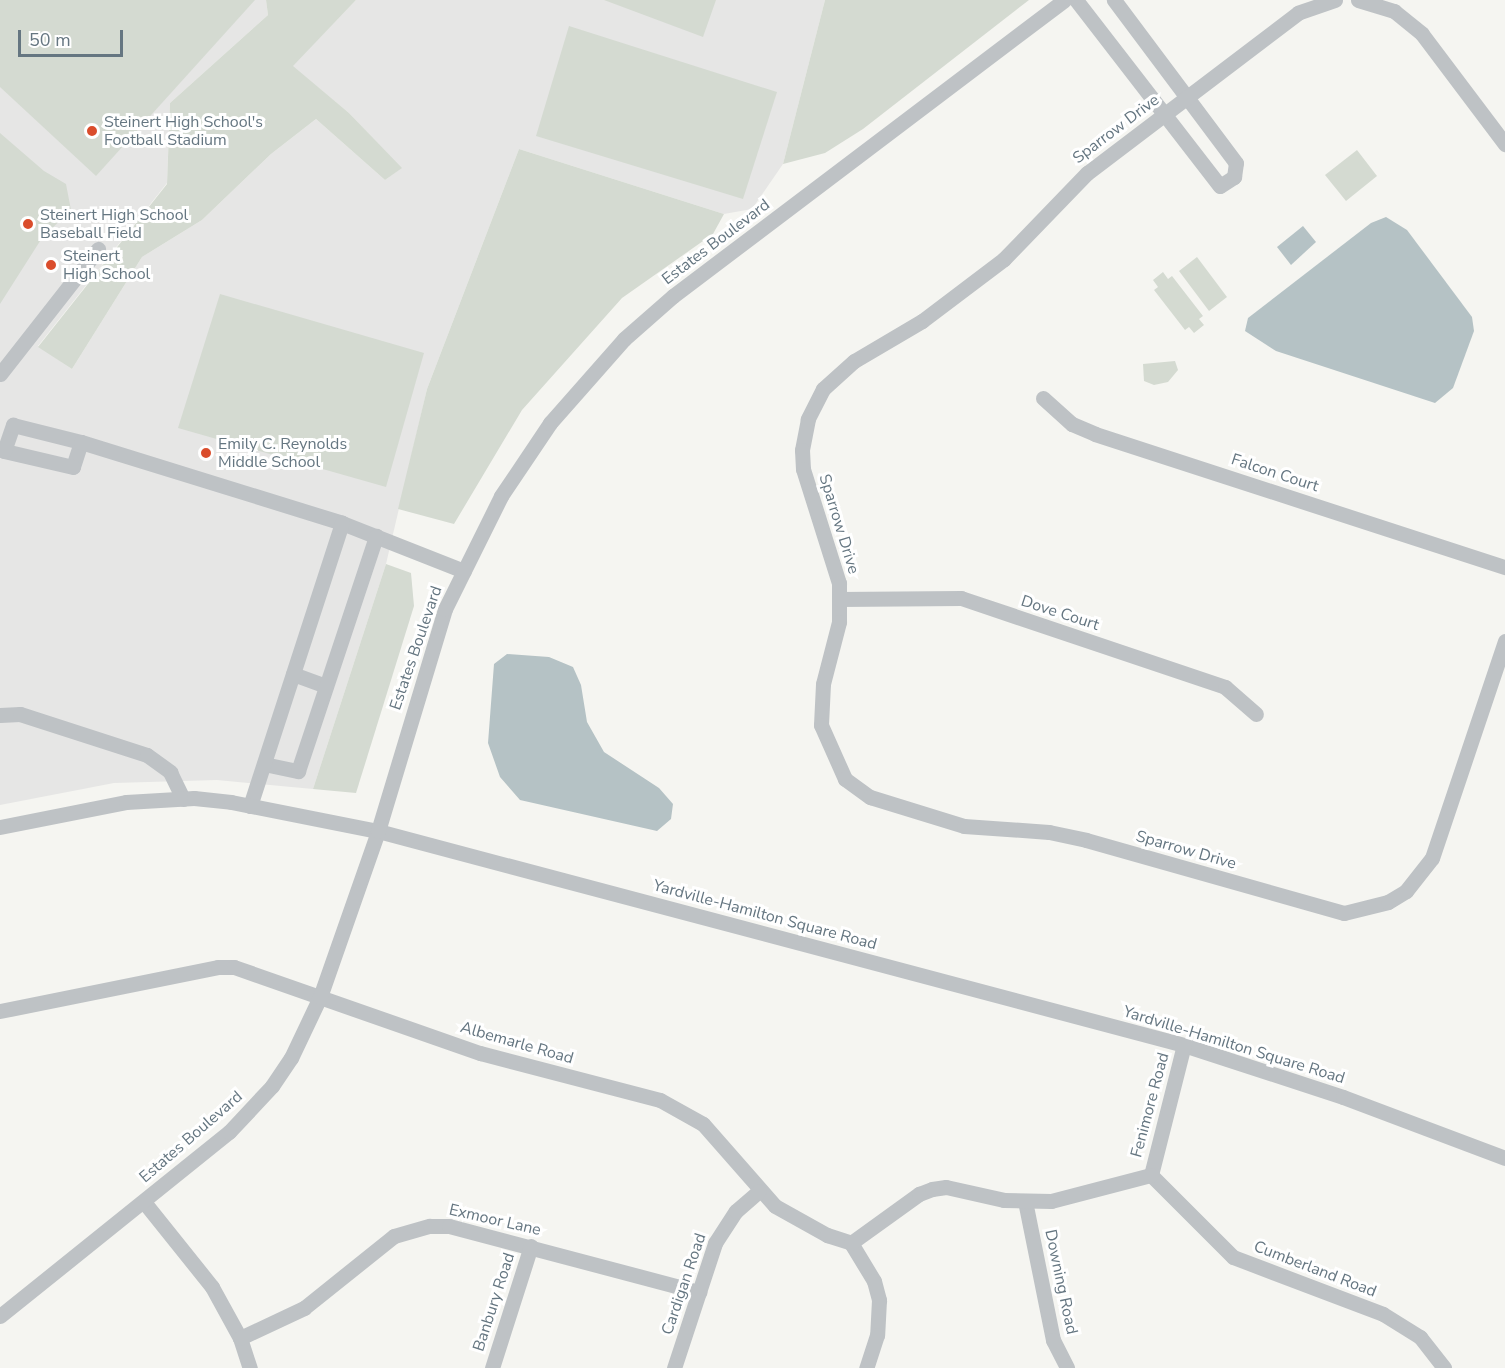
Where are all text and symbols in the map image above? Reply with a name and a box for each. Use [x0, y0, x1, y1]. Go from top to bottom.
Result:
scale bar [21, 18, 126, 56]
text: 50 m [29, 28, 71, 52]
street label: Sparrow Drive [1069, 90, 1163, 168]
place label: Steinert High School's Football Stadium [104, 112, 263, 150]
marker: Steinert High School's Football Stadium [85, 124, 99, 138]
street label: Estates Boulevard [658, 195, 774, 289]
place label: Steinert High School Baseball Field [40, 205, 188, 243]
marker: Steinert High School Baseball Field [21, 217, 35, 231]
place label: Steinert High School [63, 246, 150, 284]
marker: Steinert High School [44, 258, 58, 272]
place label: Emily C. Reynolds Middle School [218, 434, 347, 472]
marker: Emily C. Reynolds Middle School [199, 446, 213, 460]
street label: Falcon Court [1229, 450, 1321, 496]
street label: Sparrow Drive [815, 472, 863, 576]
street label: Estates Boulevard [386, 583, 446, 713]
street label: Dove Court [1018, 591, 1102, 635]
street label: Sparrow Drive [1134, 827, 1238, 873]
street label: Yardville-Hamilton Square Road [651, 876, 879, 954]
street label: Yardville-Hamilton Square Road [1121, 1002, 1347, 1088]
street label: Albemarle Road [458, 1018, 576, 1068]
street label: Fenimore Road [1127, 1050, 1173, 1160]
street label: Estates Boulevard [136, 1087, 246, 1187]
street label: Exmoor Lane [447, 1200, 543, 1240]
street label: Downing Road [1041, 1228, 1081, 1336]
street label: Cardigan Road [658, 1231, 710, 1337]
street label: Cumberland Road [1251, 1237, 1379, 1301]
street label: Banbury Road [469, 1250, 519, 1354]

